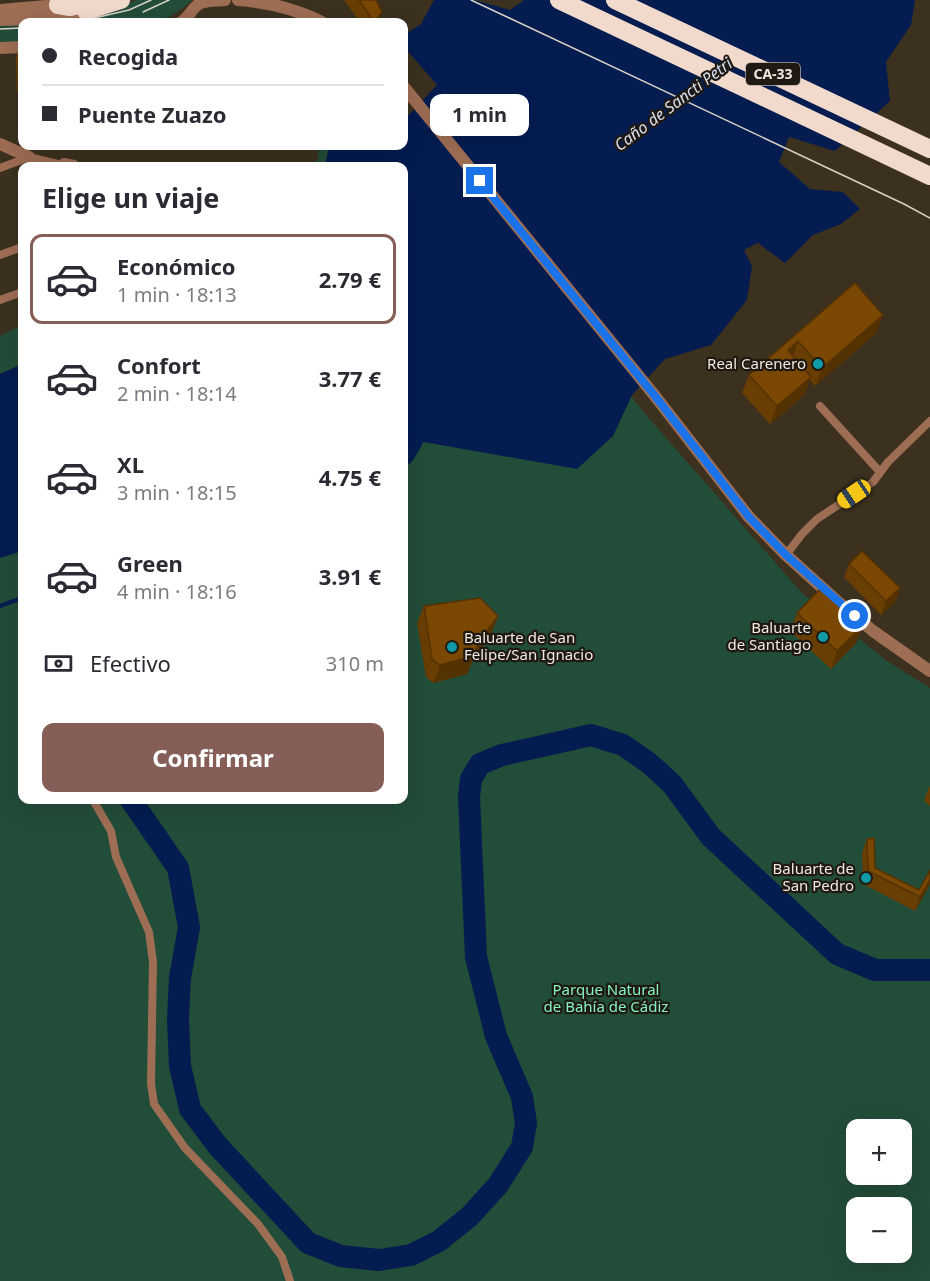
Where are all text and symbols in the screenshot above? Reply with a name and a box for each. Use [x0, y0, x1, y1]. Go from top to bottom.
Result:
text: Recogida [78, 41, 178, 71]
water label: Caño de Sancti Petri [609, 52, 737, 156]
road number: CA-33 [746, 63, 800, 85]
callout: 1 min [430, 94, 530, 136]
text: Puente Zuazo [78, 99, 227, 129]
text: 1 min [452, 101, 507, 128]
route end [466, 167, 493, 194]
text: Elige un viaje [42, 179, 219, 216]
text: Económico [117, 251, 236, 281]
icon: car [45, 252, 99, 306]
text: 2.79 € [319, 264, 381, 294]
text: 1 min · 18:13 [117, 281, 237, 308]
text: Confort [117, 350, 201, 380]
icon: car [45, 351, 99, 405]
place label: Real Carenero [707, 353, 806, 373]
marker: Real Carenero [811, 357, 825, 371]
text: 3.77 € [319, 363, 381, 393]
text: 2 min · 18:14 [117, 380, 237, 407]
text: XL [117, 449, 144, 479]
icon: car [45, 450, 99, 504]
text: 4.75 € [319, 462, 381, 492]
car [834, 476, 874, 512]
text: 3 min · 18:15 [117, 479, 237, 506]
text: Green [117, 548, 183, 578]
icon: car [45, 549, 99, 603]
text: 3.91 € [319, 561, 381, 591]
text: 4 min · 18:16 [117, 578, 237, 605]
route start [841, 602, 868, 629]
place label: Baluarte de Santiago [727, 617, 811, 654]
place label: Baluarte de San Felipe/San Ignacio [464, 627, 593, 664]
marker: Baluarte de Santiago [816, 630, 830, 644]
marker: Baluarte de San Felipe/San Ignacio [445, 640, 459, 654]
icon: cash [42, 647, 75, 680]
text: Efectivo [90, 648, 171, 678]
text: 310 m [326, 650, 384, 677]
button: Confirmar [42, 723, 384, 792]
place label: Baluarte de San Pedro [773, 858, 854, 895]
marker: Baluarte de San Pedro [859, 871, 873, 885]
park label: Parque Natural de Bahía de Cádiz [544, 979, 668, 1016]
map controls [846, 1119, 912, 1263]
button: + [846, 1119, 912, 1185]
button: − [846, 1197, 912, 1263]

